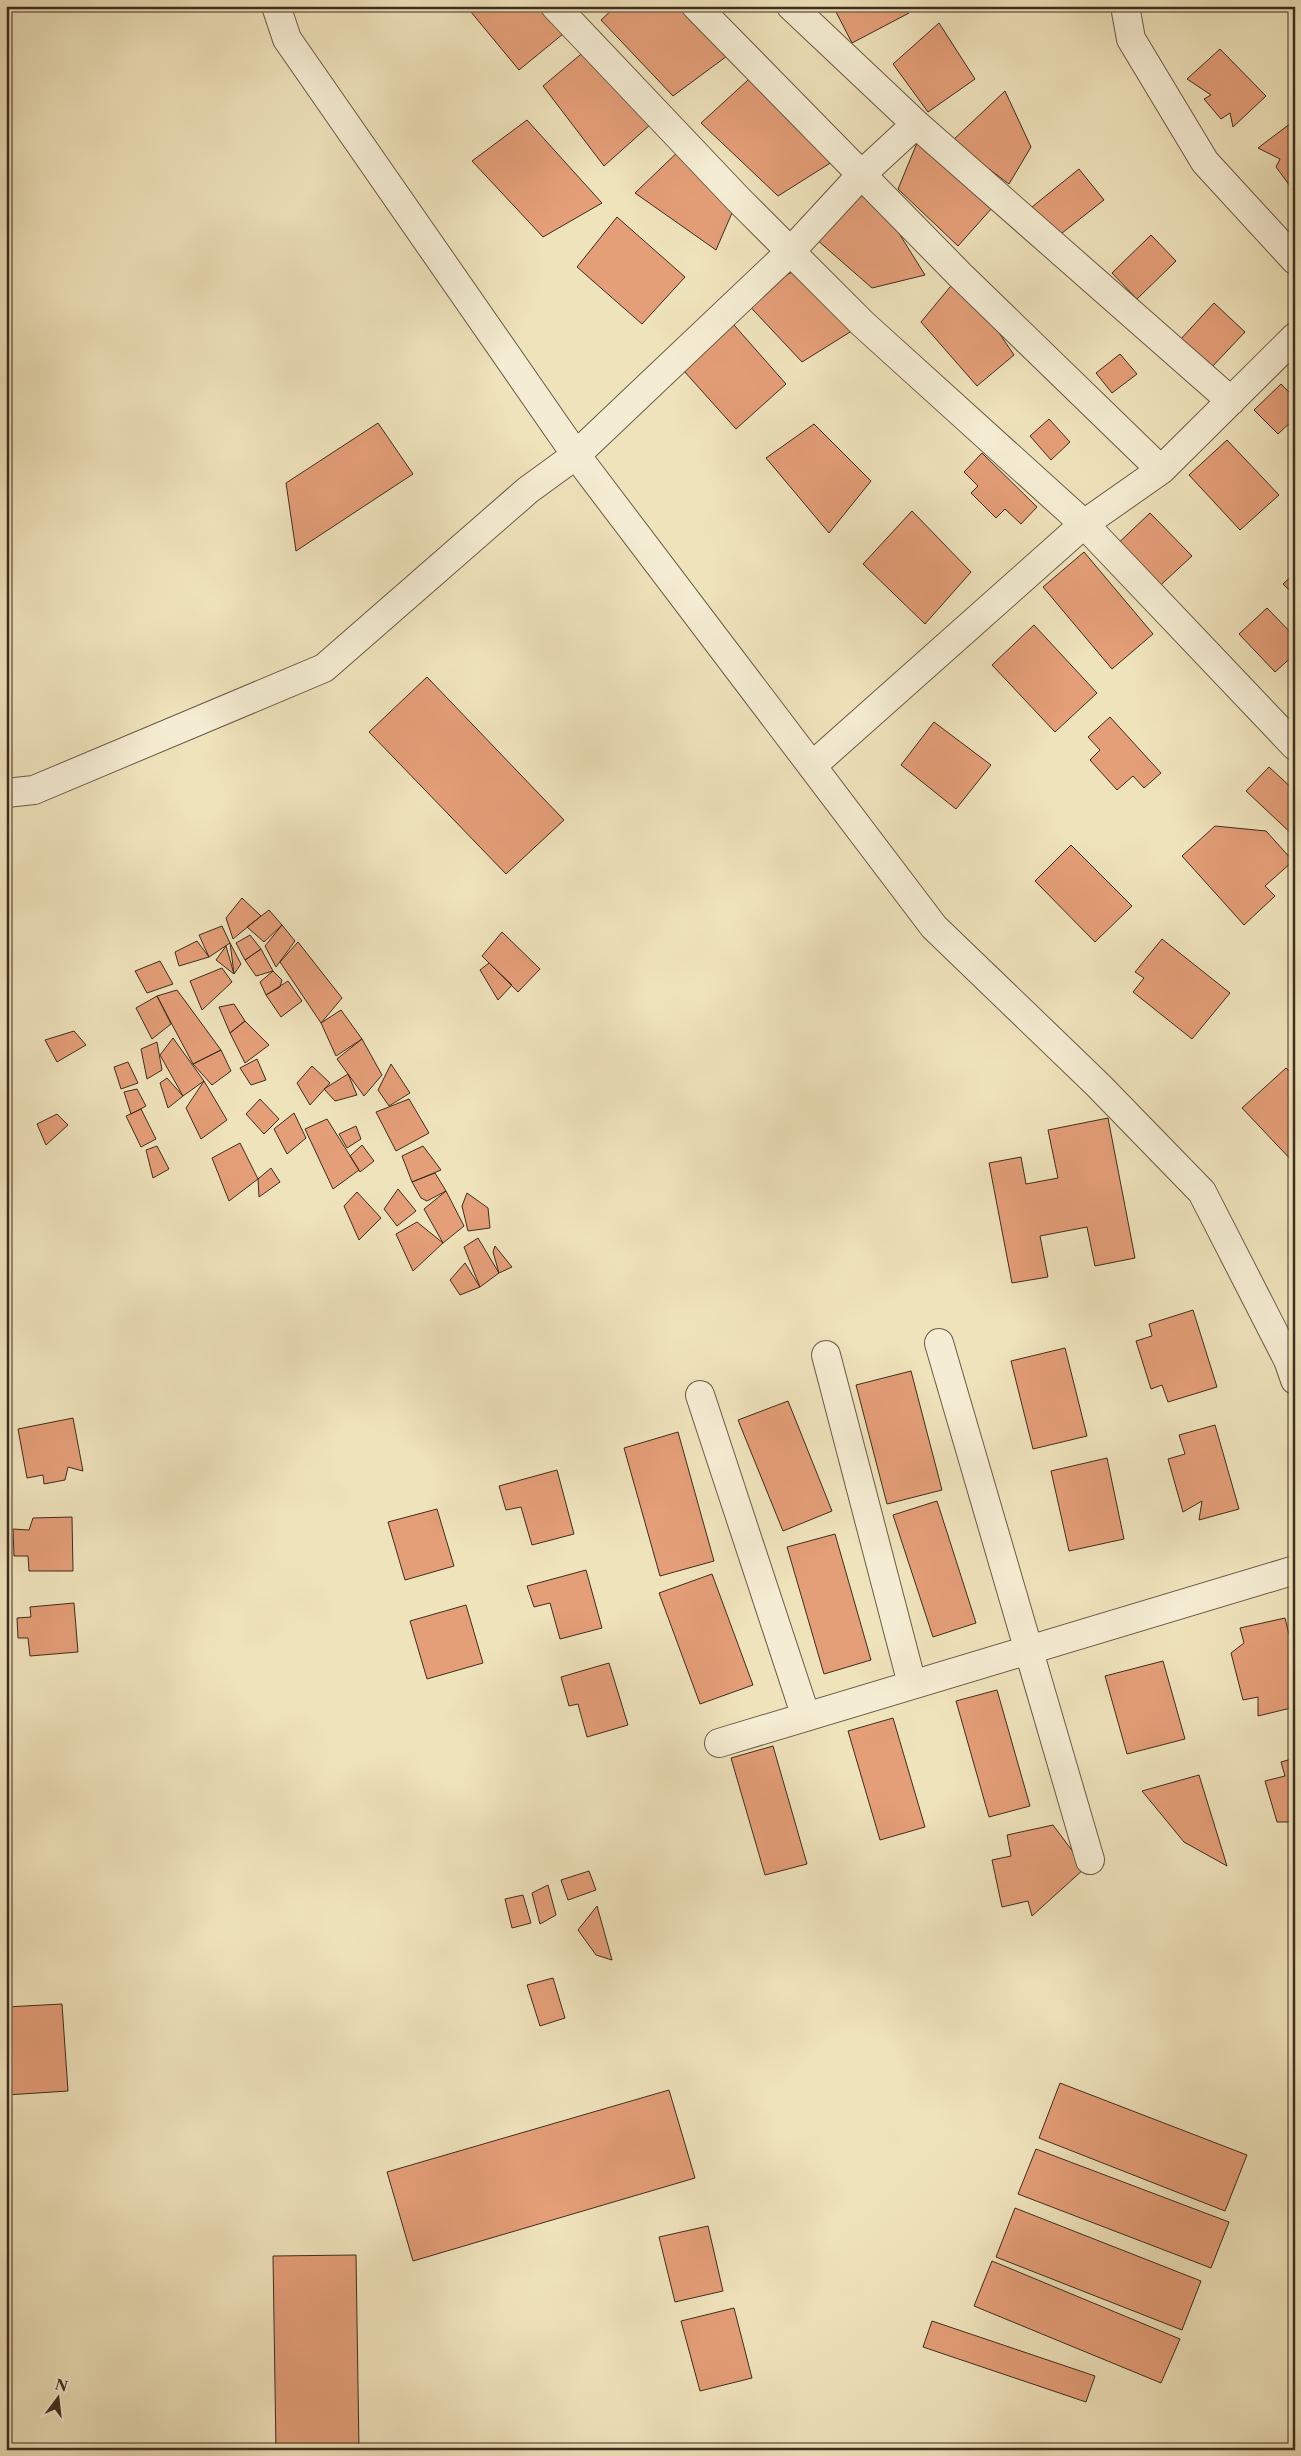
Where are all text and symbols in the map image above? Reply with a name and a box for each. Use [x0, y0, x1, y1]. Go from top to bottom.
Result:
north arrow [32, 2374, 82, 2424]
text: N [53, 2375, 70, 2396]

